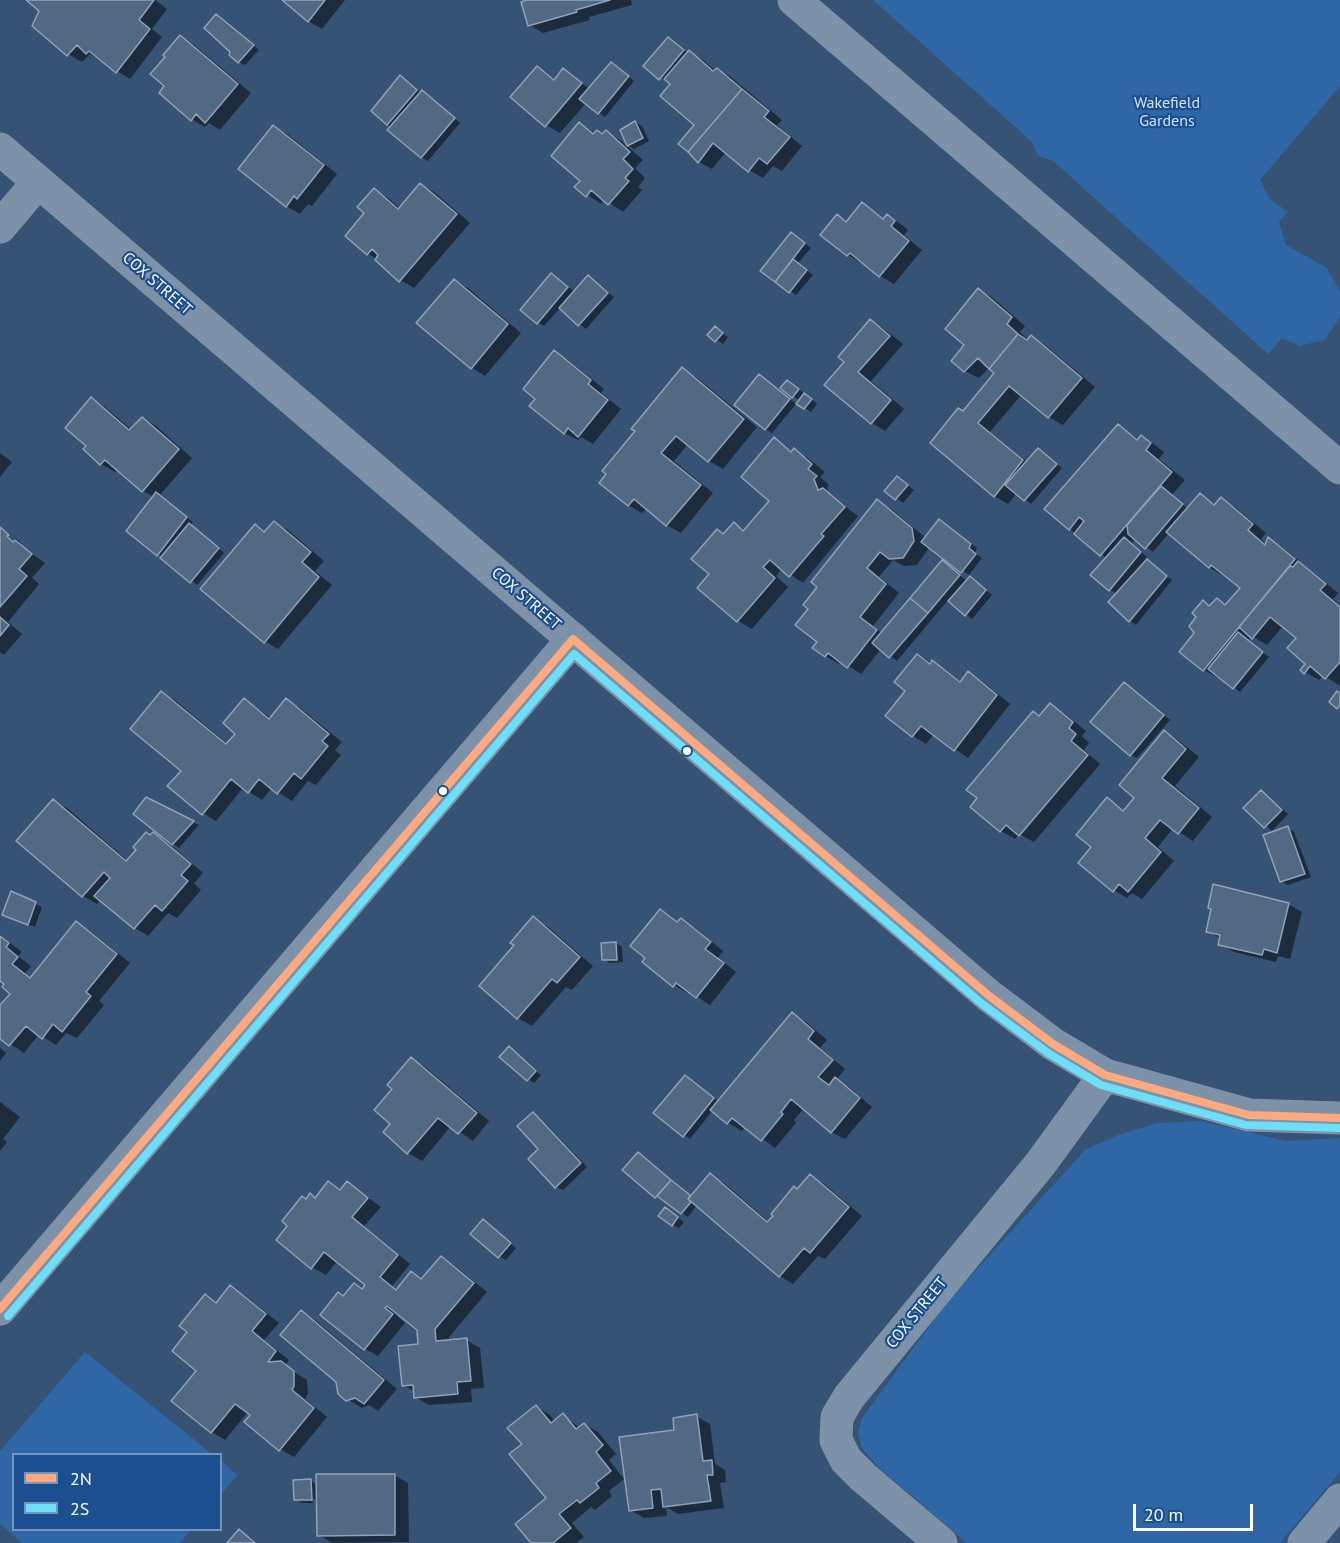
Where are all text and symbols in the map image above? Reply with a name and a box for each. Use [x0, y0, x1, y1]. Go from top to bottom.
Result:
park label: Wakefield Gardens [1134, 93, 1200, 131]
street label: COX STREET [118, 249, 196, 319]
street label: COX STREET [487, 564, 565, 634]
unlabelled marker [681, 745, 693, 757]
unlabelled marker [437, 785, 449, 797]
street label: COX STREET [882, 1274, 952, 1352]
legend [12, 1453, 222, 1531]
text: 2N [70, 1467, 92, 1490]
scale bar [1136, 1492, 1256, 1530]
text: 2S [70, 1497, 89, 1520]
text: 20 m [1144, 1503, 1183, 1526]

